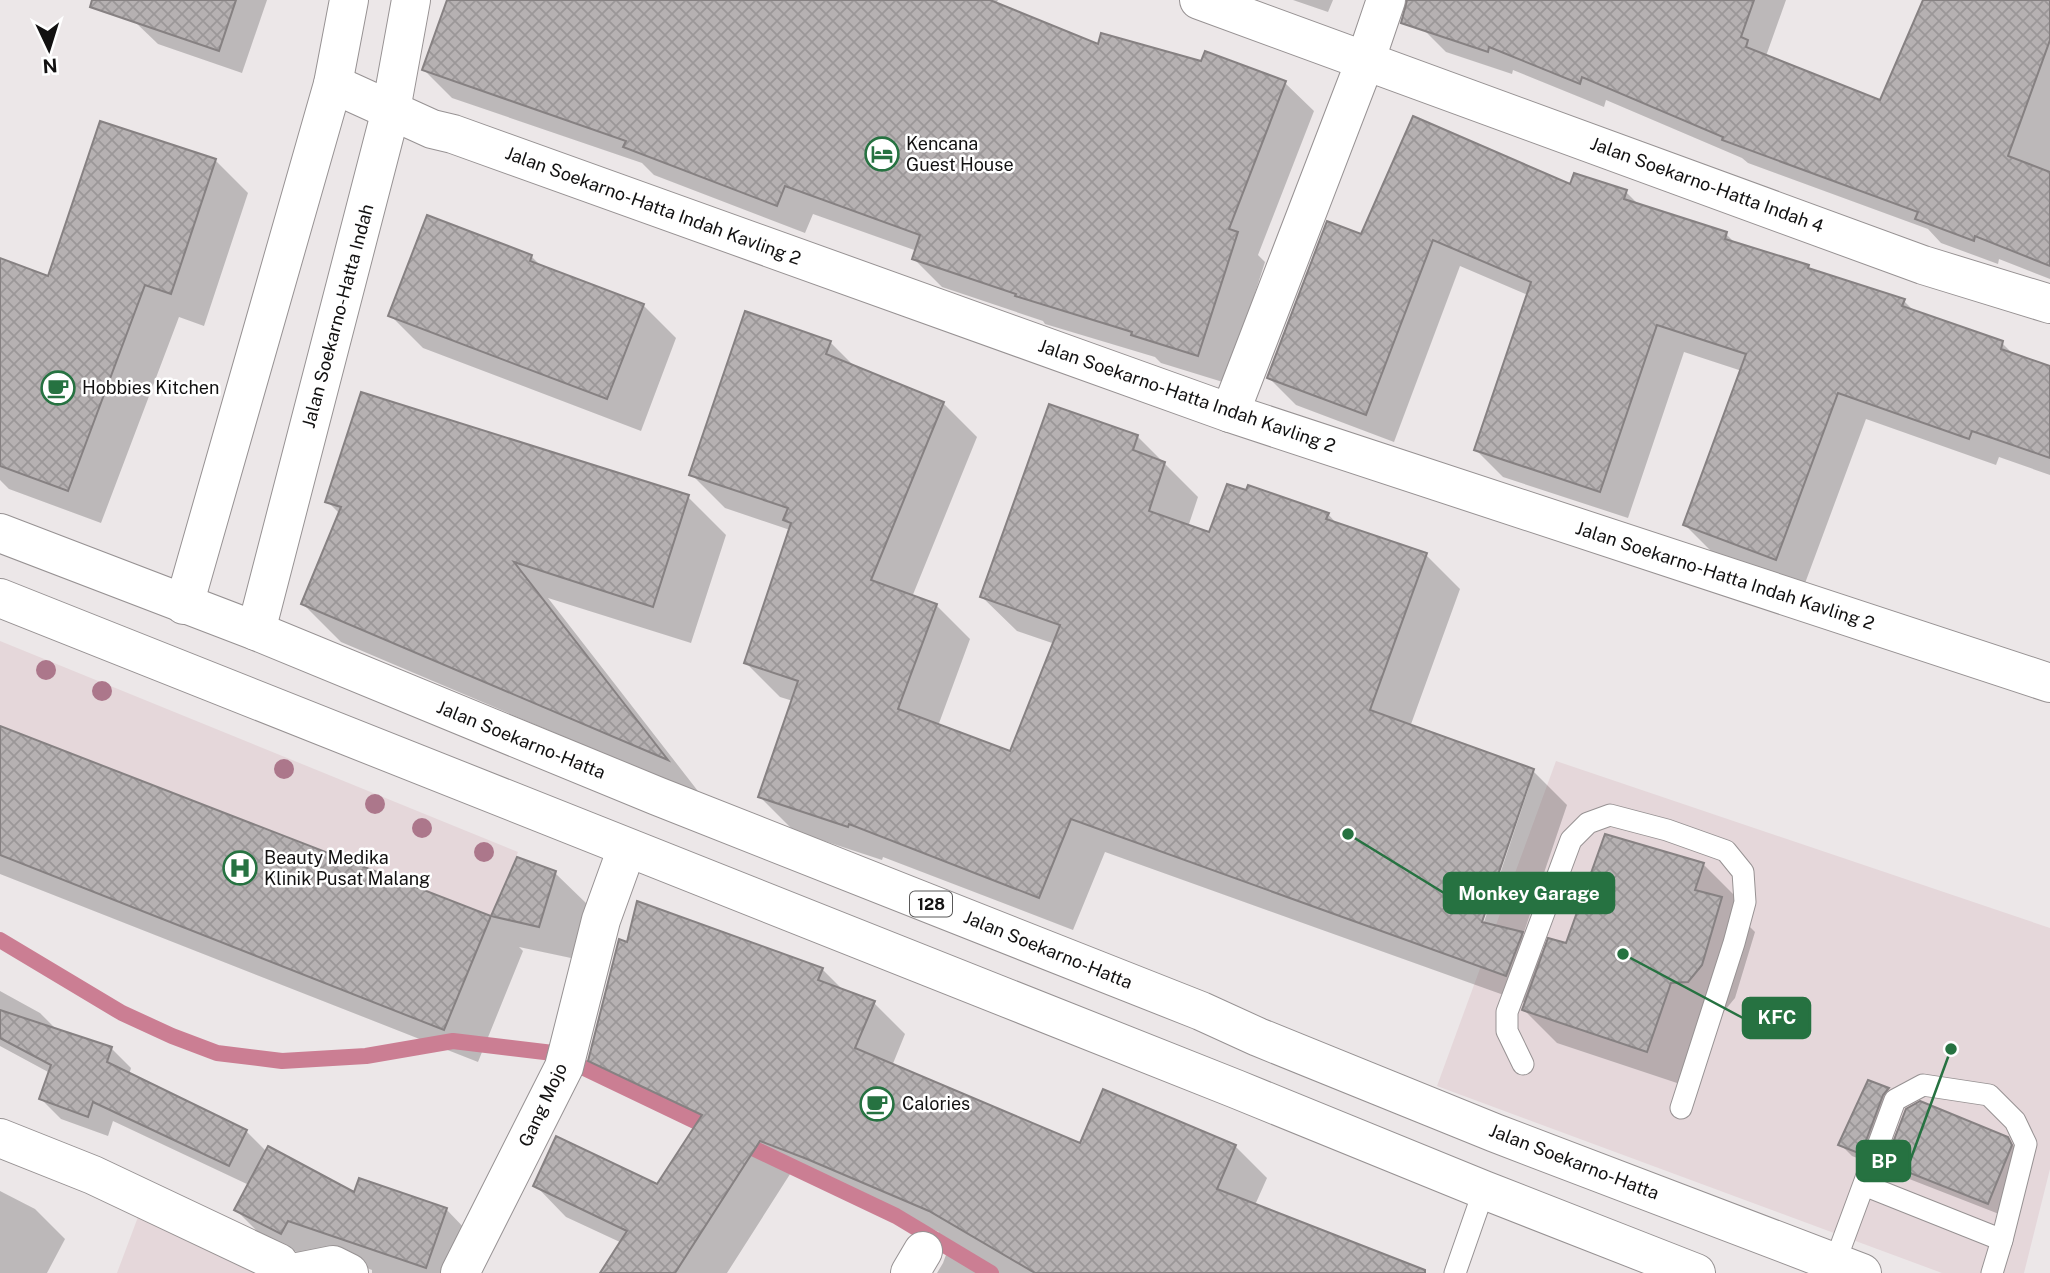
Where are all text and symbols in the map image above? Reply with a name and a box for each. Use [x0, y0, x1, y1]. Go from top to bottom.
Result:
north arrow [14, 14, 84, 84]
text: N [42, 54, 58, 77]
street label: Jalan Soekarno-Hatta Indah 4 [1588, 132, 1827, 237]
place label: Kencana Guest House [906, 133, 1014, 175]
hotel icon: Kencana Guest House [863, 135, 901, 173]
street label: Jalan Soekarno-Hatta Indah Kavling 2 [503, 142, 804, 269]
street label: Jalan Soekarno-Hatta Indah [297, 202, 378, 430]
street label: Jalan Soekarno-Hatta Indah Kavling 2 [1036, 335, 1339, 456]
cafe icon: Hobbies Kitchen [39, 369, 77, 407]
place label: Hobbies Kitchen [82, 377, 219, 398]
street label: Jalan Soekarno-Hatta Indah Kavling 2 [1573, 517, 1877, 634]
street label: Jalan Soekarno-Hatta [434, 696, 609, 783]
place label: Beauty Medika Klinik Pusat Malang [264, 847, 430, 889]
hospital icon: Beauty Medika Klinik Pusat Malang [221, 849, 259, 887]
callout: Monkey Garage [1444, 873, 1614, 913]
text: Monkey Garage [1458, 882, 1600, 904]
road number: 128 [910, 891, 952, 916]
street label: Jalan Soekarno-Hatta [961, 906, 1136, 993]
callout: KFC [1743, 998, 1810, 1038]
text: KFC [1758, 1006, 1796, 1028]
street label: Gang Mojo [514, 1060, 571, 1150]
cafe icon: Calories [858, 1085, 896, 1123]
place label: Calories [902, 1093, 970, 1114]
street label: Jalan Soekarno-Hatta [1486, 1119, 1662, 1204]
callout: BP [1857, 1141, 1910, 1181]
text: BP [1871, 1150, 1897, 1172]

